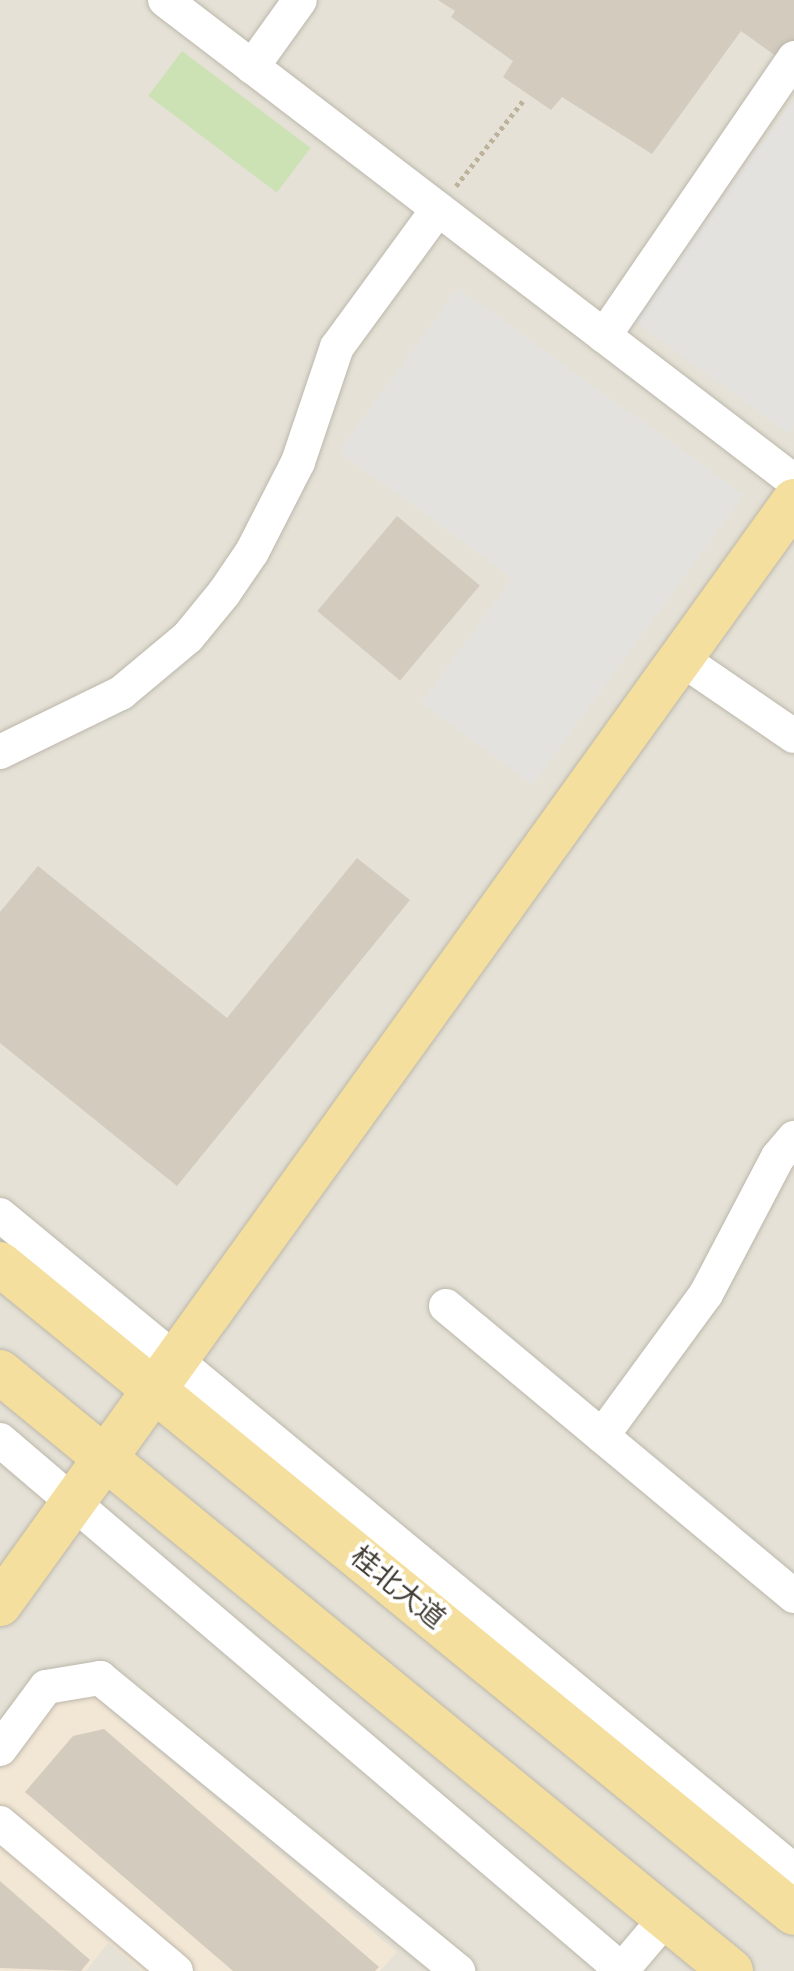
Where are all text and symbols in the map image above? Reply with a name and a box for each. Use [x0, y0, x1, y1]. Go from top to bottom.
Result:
street label: 桂北大道 [344, 1540, 452, 1636]

